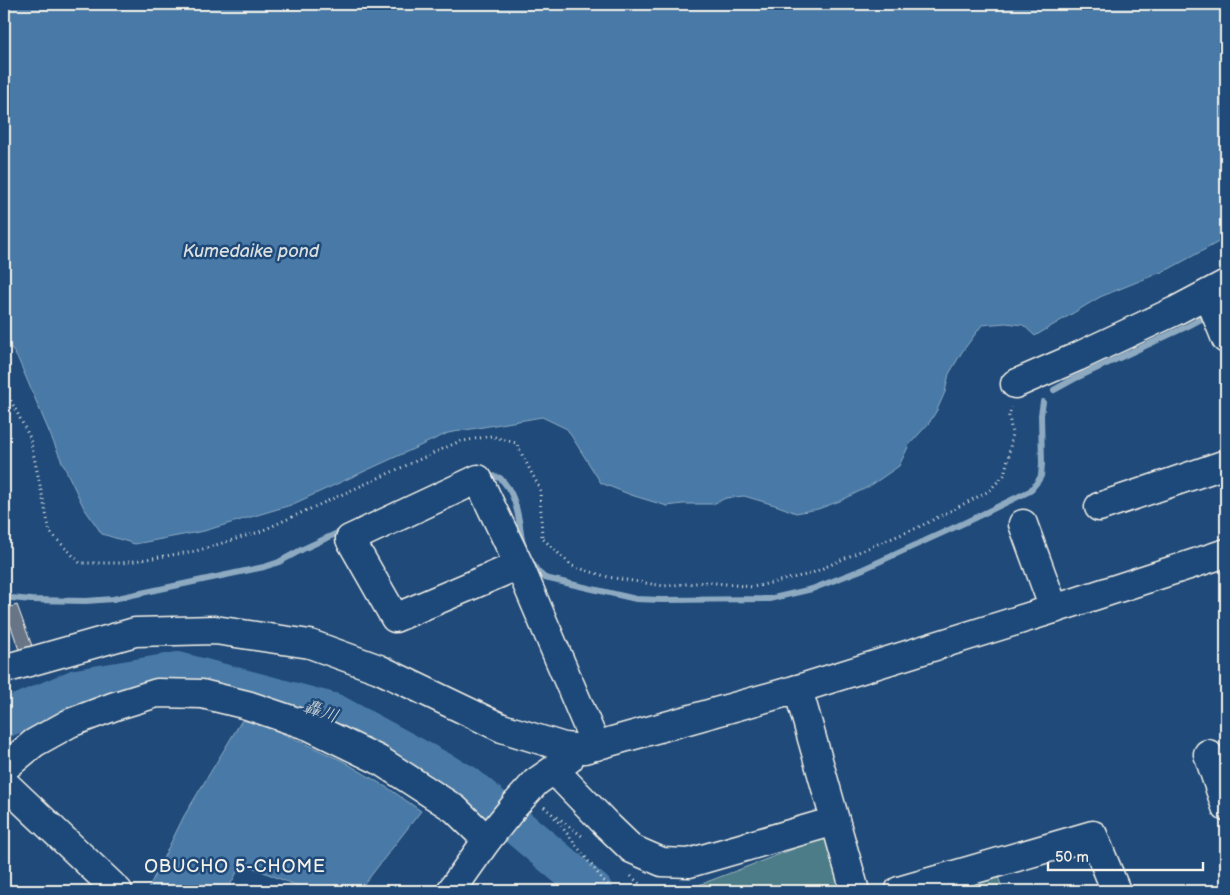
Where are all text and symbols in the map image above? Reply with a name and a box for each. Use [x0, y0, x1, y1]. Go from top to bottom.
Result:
water label: Kumedaike pond [183, 241, 320, 262]
water label: 轟川 [300, 696, 341, 727]
scale bar [1048, 840, 1202, 872]
text: 50 m [1055, 848, 1089, 867]
district label: OBUCHO 5-CHOME [144, 856, 326, 877]

